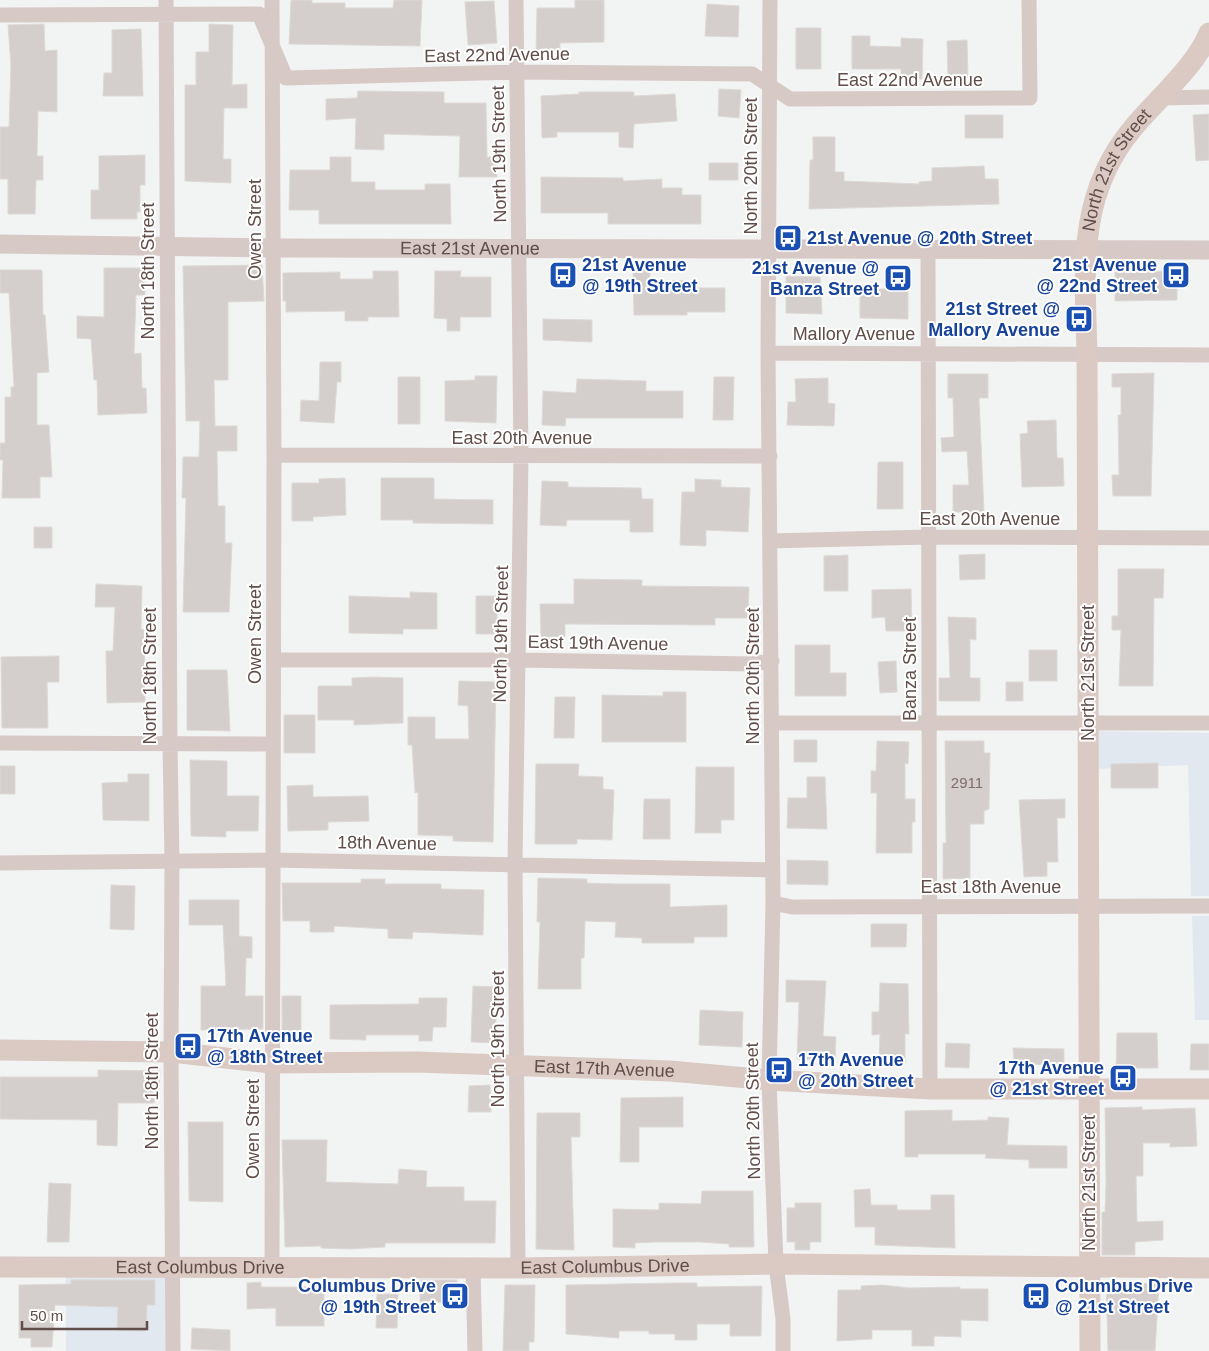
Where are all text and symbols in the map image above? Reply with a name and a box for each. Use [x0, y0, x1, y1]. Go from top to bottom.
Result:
street label: East 22nd Avenue [424, 44, 570, 66]
street label: East 22nd Avenue [837, 70, 983, 90]
street label: North 19th Street [488, 85, 510, 223]
street label: North 20th Street [741, 97, 761, 235]
street label: North 21st Street [1078, 105, 1155, 233]
street label: Owen Street [245, 179, 265, 279]
street label: North 18th Street [138, 202, 158, 340]
bus stop icon: 21st Avenue @ 20th Street [773, 223, 803, 253]
place label: 21st Avenue @ 20th Street [807, 228, 1032, 248]
street label: East 21st Avenue [400, 238, 540, 259]
place label: 21st Avenue @ 19th Street [582, 255, 698, 296]
place label: 21st Avenue @ 22nd Street [1036, 255, 1157, 296]
place label: 21st Avenue @ Banza Street [752, 258, 879, 299]
bus stop icon: 21st Avenue @ 19th Street [548, 260, 578, 290]
bus stop icon: 21st Avenue @ 22nd Street [1161, 260, 1191, 290]
bus stop icon: 21st Avenue @ Banza Street [883, 263, 913, 293]
place label: 21st Street @ Mallory Avenue [928, 299, 1060, 340]
bus stop icon: 21st Street @ Mallory Avenue [1064, 304, 1094, 334]
street label: Mallory Avenue [793, 324, 915, 344]
street label: East 20th Avenue [452, 428, 592, 448]
street label: East 20th Avenue [920, 509, 1060, 529]
street label: North 19th Street [490, 565, 512, 703]
street label: Owen Street [245, 584, 265, 684]
street label: North 21st Street [1078, 605, 1098, 741]
street label: North 18th Street [140, 607, 160, 745]
street label: North 20th Street [743, 607, 763, 745]
street label: Banza Street [900, 617, 920, 721]
street label: East 19th Avenue [527, 632, 669, 654]
house number: 2911 [951, 774, 983, 791]
street label: 18th Avenue [337, 832, 437, 854]
street label: East 18th Avenue [921, 877, 1061, 897]
street label: North 19th Street [488, 970, 508, 1108]
street label: North 18th Street [142, 1012, 162, 1150]
place label: 17th Avenue @ 18th Street [207, 1026, 323, 1067]
bus stop icon: 17th Avenue @ 18th Street [173, 1031, 203, 1061]
street label: North 20th Street [742, 1042, 764, 1180]
place label: 17th Avenue @ 20th Street [798, 1050, 914, 1091]
bus stop icon: 17th Avenue @ 20th Street [764, 1055, 794, 1085]
street label: East 17th Avenue [534, 1056, 675, 1081]
place label: 17th Avenue @ 21st Street [989, 1058, 1104, 1099]
bus stop icon: 17th Avenue @ 21st Street [1108, 1063, 1138, 1093]
street label: Owen Street [243, 1079, 263, 1179]
street label: North 21st Street [1079, 1115, 1099, 1251]
street label: East Columbus Drive [520, 1255, 690, 1278]
street label: East Columbus Drive [115, 1257, 285, 1278]
place label: Columbus Drive @ 19th Street [298, 1276, 436, 1317]
place label: Columbus Drive @ 21st Street [1055, 1276, 1193, 1317]
bus stop icon: Columbus Drive @ 19th Street [440, 1281, 470, 1311]
bus stop icon: Columbus Drive @ 21st Street [1021, 1281, 1051, 1311]
scale bar [22, 1298, 148, 1330]
text: 50 m [30, 1307, 63, 1324]

